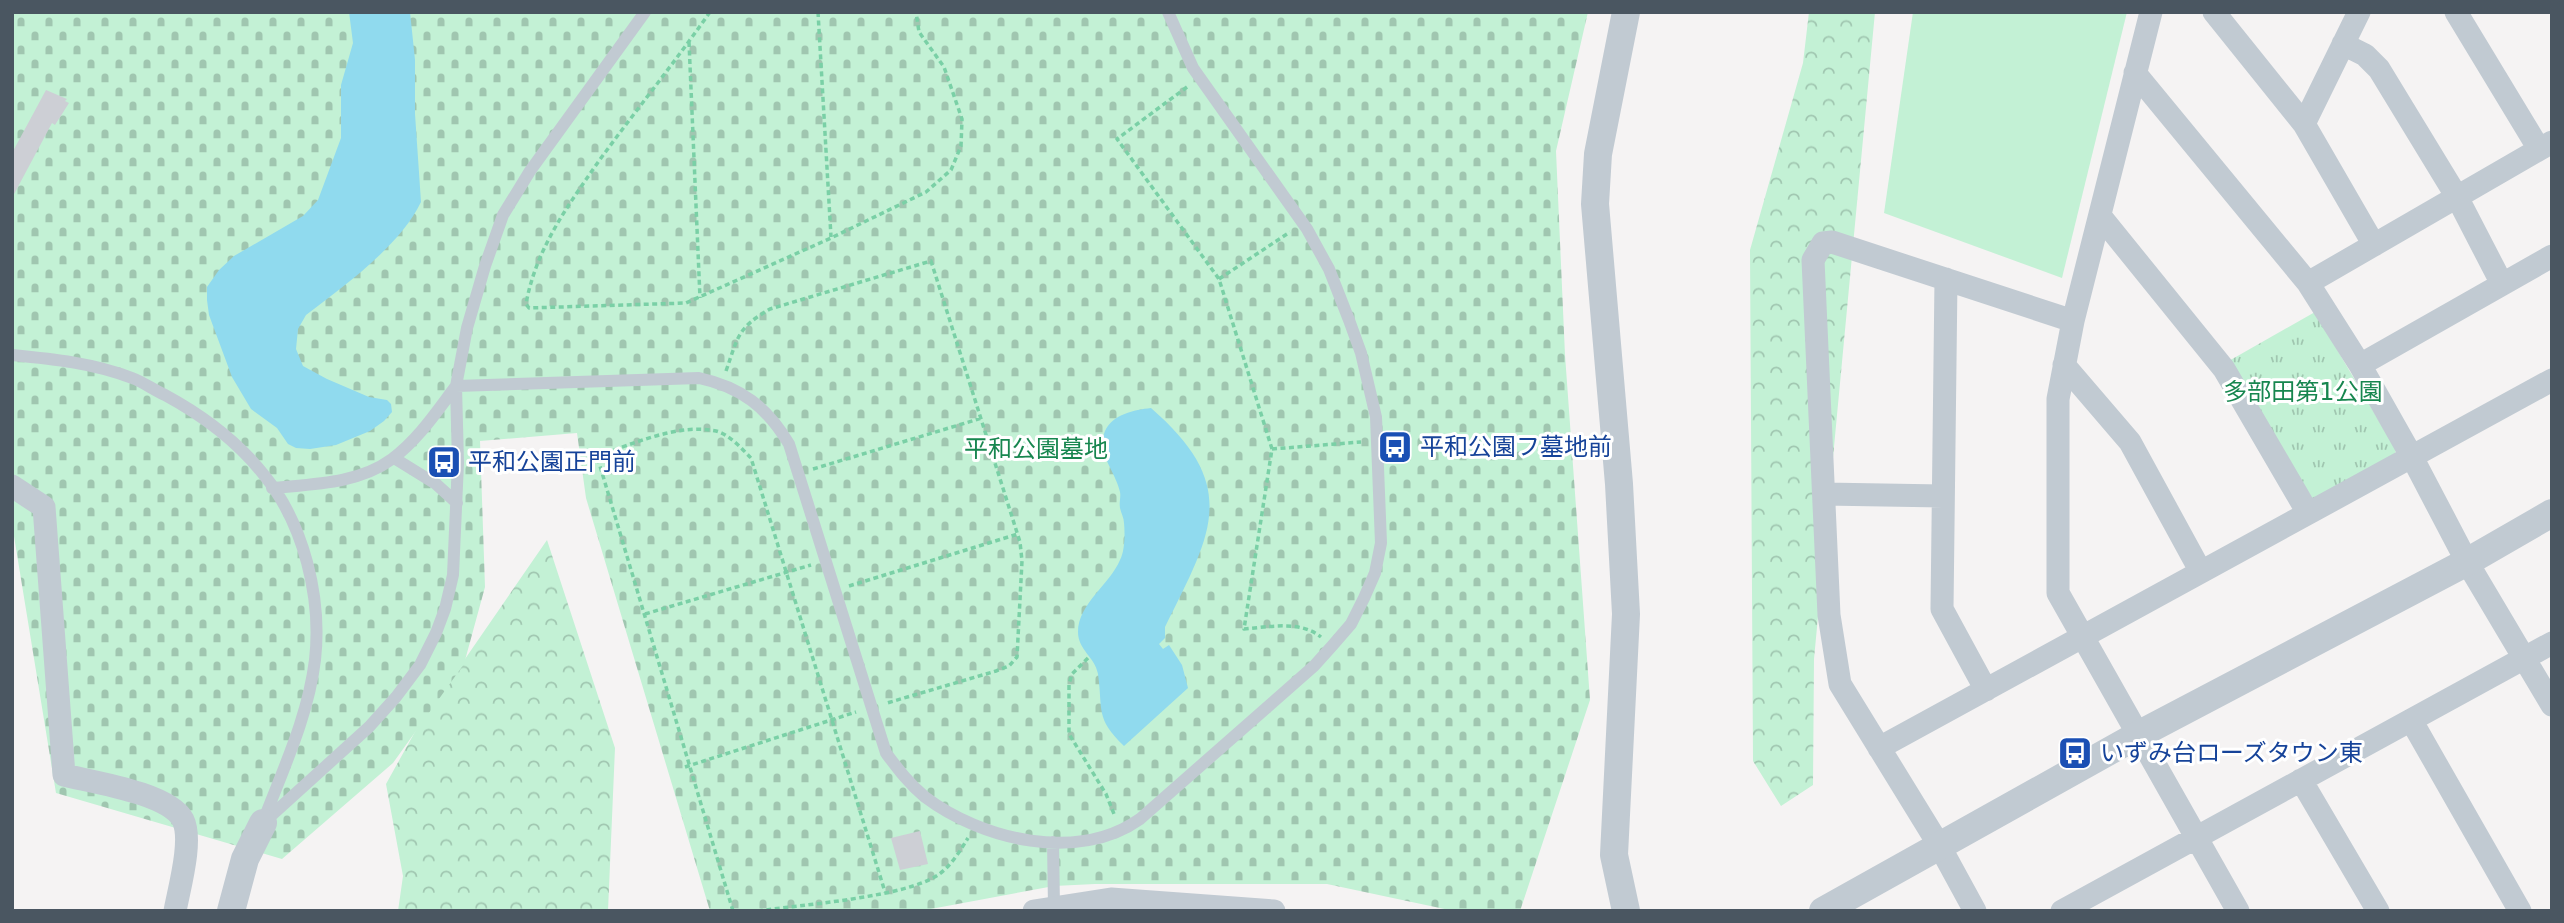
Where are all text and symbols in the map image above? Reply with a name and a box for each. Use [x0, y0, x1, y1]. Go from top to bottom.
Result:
park label: 多部田第1公園 [2223, 378, 2383, 406]
bus stop icon: 平和公園フ墓地前 [1376, 428, 1414, 466]
place label: 平和公園フ墓地前 [1420, 433, 1612, 461]
park label: 平和公園墓地 [964, 435, 1108, 463]
bus stop icon: 平和公園正門前 [425, 443, 463, 481]
place label: 平和公園正門前 [468, 448, 636, 476]
bus stop icon: いずみ台ローズタウン東 [2056, 734, 2094, 772]
place label: いずみ台ローズタウン東 [2100, 739, 2363, 767]

